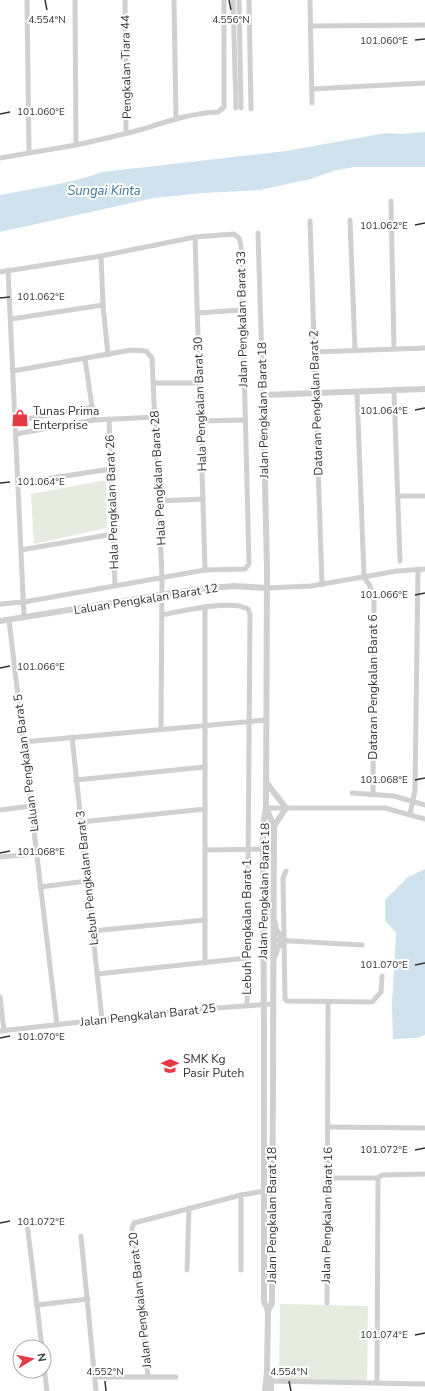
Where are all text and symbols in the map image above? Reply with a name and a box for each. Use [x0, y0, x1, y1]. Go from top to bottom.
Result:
text: 4.554°N [28, 13, 66, 27]
text: 4.556°N [212, 13, 250, 27]
street label: Pengkalan Tiara 44 [117, 15, 135, 119]
text: 101.060°E [360, 34, 408, 48]
text: 101.060°E [17, 105, 65, 119]
water label: Sungai Kinta [67, 182, 141, 200]
text: 101.062°E [360, 219, 408, 233]
street label: Jalan Pengkalan Barat 33 [233, 251, 251, 388]
text: 101.062°E [17, 290, 65, 304]
street label: Dataran Pengkalan Barat 2 [305, 330, 327, 476]
street label: Hala Pengkalan Barat 30 [190, 336, 210, 472]
street label: Jalan Pengkalan Barat 18 [254, 342, 272, 479]
place label: Tunas Prima Enterprise [33, 403, 99, 433]
text: 101.064°E [360, 404, 408, 418]
shop icon: Tunas Prima Enterprise [10, 408, 30, 428]
street label: Hala Pengkalan Barat 28 [146, 410, 170, 546]
street label: Hala Pengkalan Barat 26 [102, 434, 122, 570]
text: 101.064°E [17, 475, 65, 489]
street label: Laluan Pengkalan Barat 12 [73, 580, 219, 618]
text: 101.066°E [360, 588, 408, 602]
street label: Dataran Pengkalan Barat 6 [365, 614, 381, 760]
text: 101.066°E [17, 660, 65, 674]
street label: Laluan Pengkalan Barat 5 [10, 693, 42, 833]
text: 101.068°E [360, 773, 408, 787]
street label: Lebuh Pengkalan Barat 3 [72, 810, 102, 946]
street label: Jalan Pengkalan Barat 18 [255, 823, 273, 960]
text: 101.068°E [17, 845, 65, 859]
street label: Lebuh Pengkalan Barat 1 [239, 859, 255, 995]
text: 101.070°E [360, 958, 408, 972]
street label: Jalan Pengkalan Barat 25 [78, 1000, 217, 1030]
text: 101.070°E [17, 1030, 65, 1044]
place label: SMK Kg Pasir Puteh [183, 1051, 244, 1081]
school or university icon: SMK Kg Pasir Puteh [160, 1056, 180, 1076]
text: 101.072°E [360, 1143, 408, 1157]
street label: Jalan Pengkalan Barat 18 [264, 1147, 280, 1284]
street label: Jalan Pengkalan Barat 16 [318, 1147, 336, 1284]
text: 101.072°E [17, 1215, 65, 1229]
street label: Jalan Pengkalan Barat 20 [125, 1231, 155, 1370]
text: 101.074°E [360, 1328, 408, 1342]
north arrow [12, 1339, 52, 1379]
text: N [33, 1352, 49, 1363]
text: 4.552°N [86, 1365, 124, 1379]
text: 4.554°N [270, 1365, 308, 1379]

